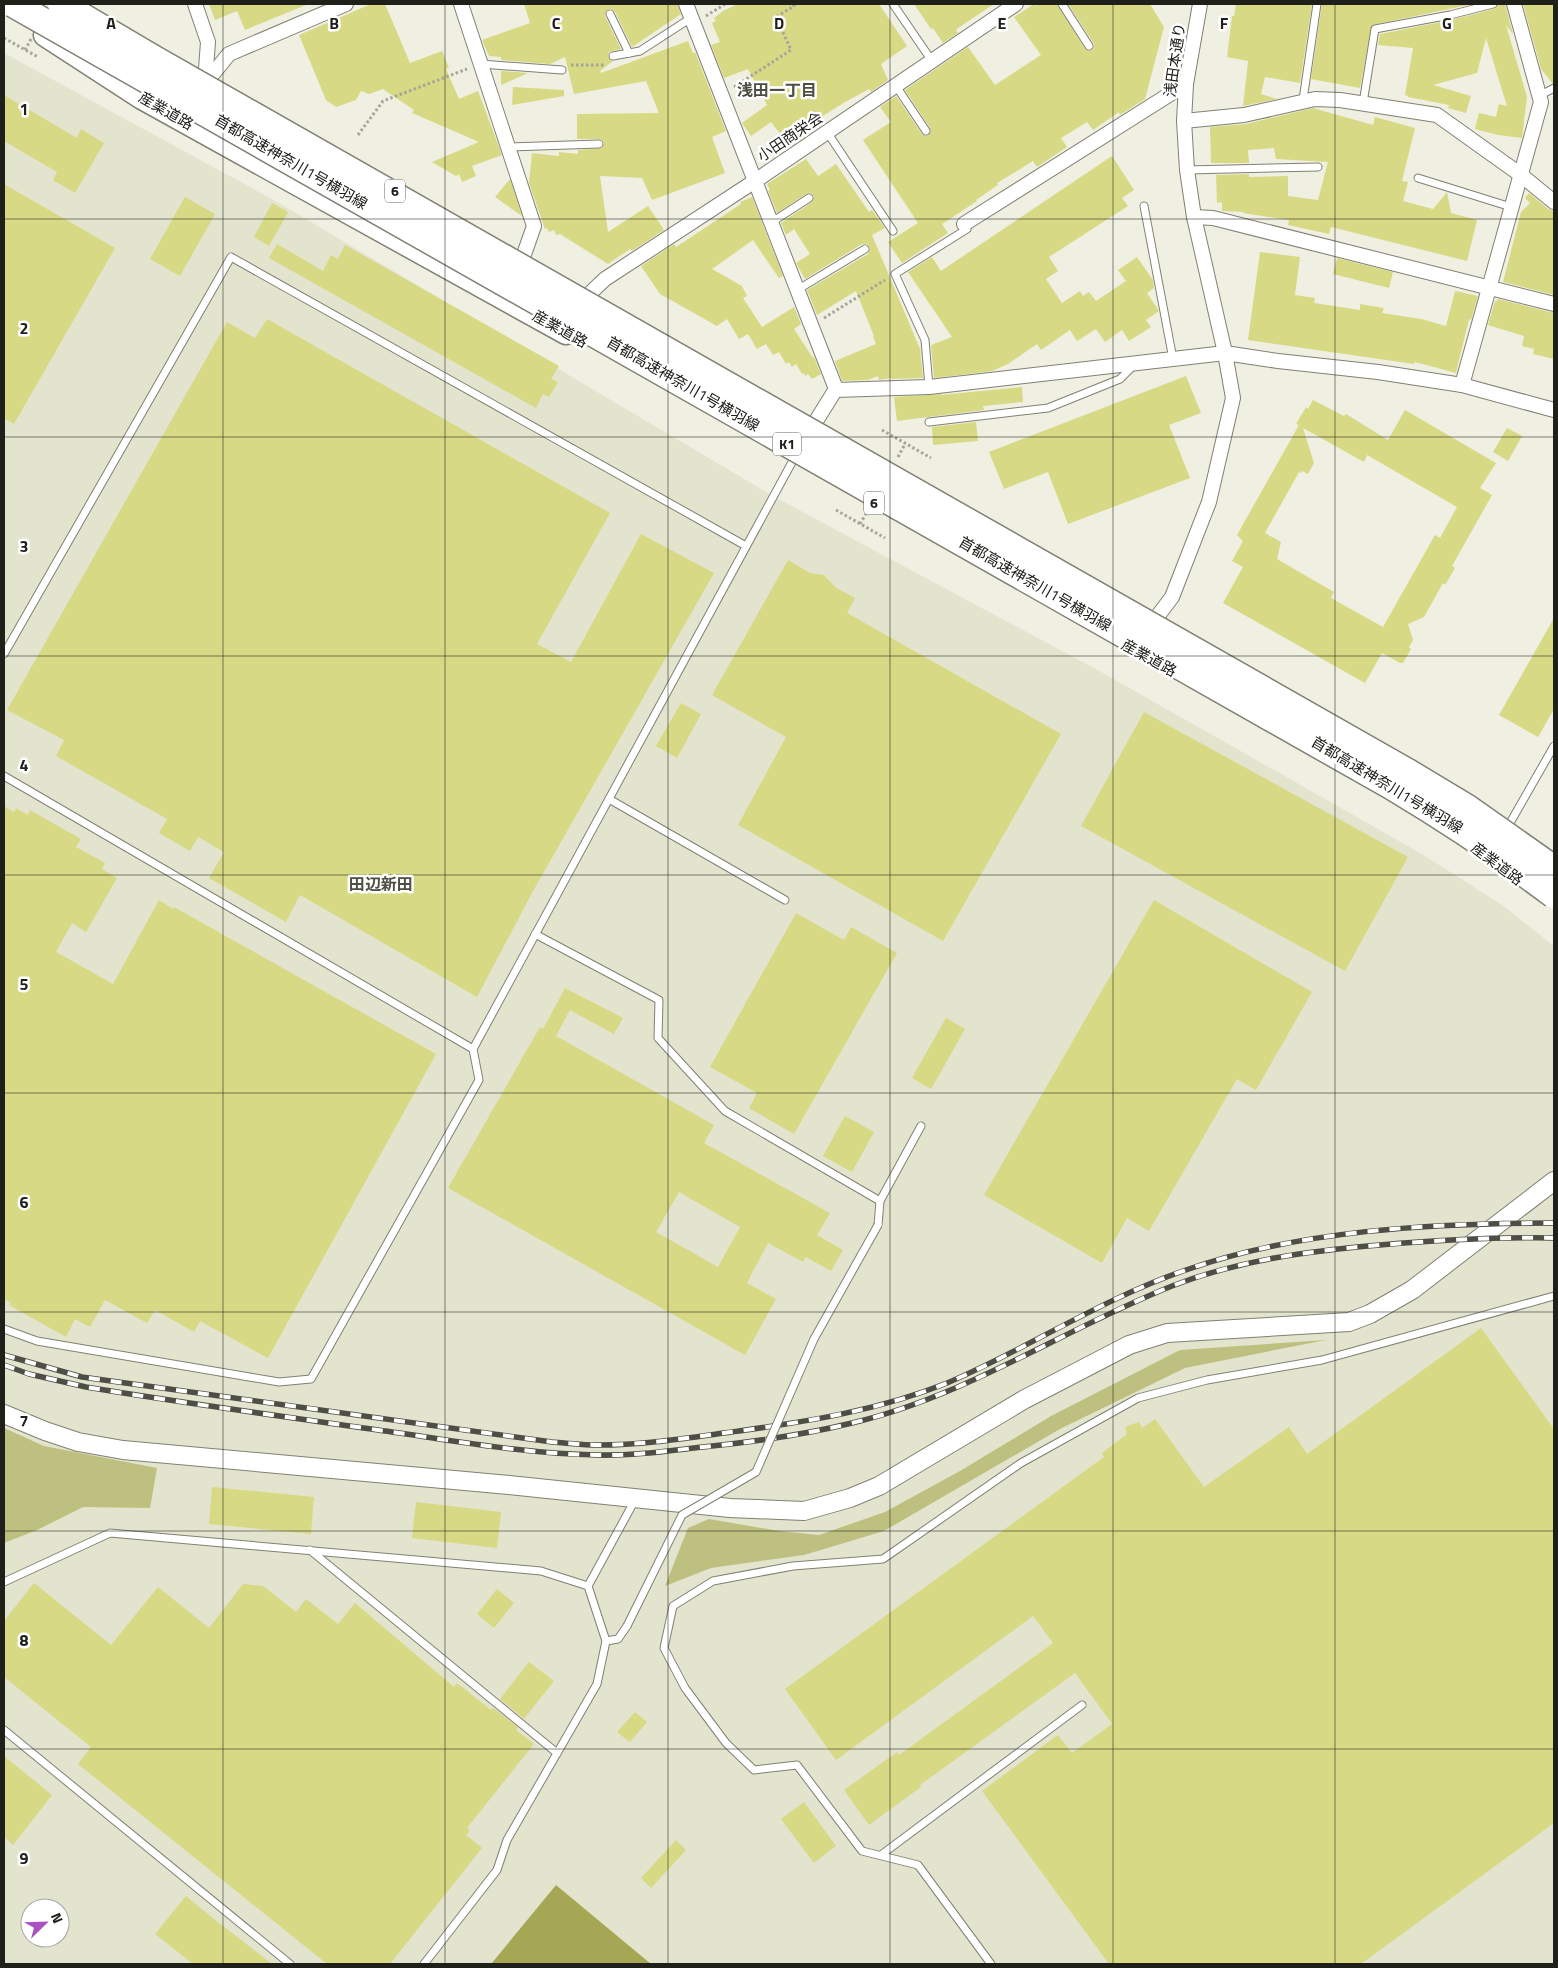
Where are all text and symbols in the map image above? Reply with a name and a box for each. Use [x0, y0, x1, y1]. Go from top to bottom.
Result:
text: A [106, 11, 116, 35]
text: B [329, 11, 339, 35]
text: C [552, 11, 561, 35]
text: D [774, 11, 784, 35]
text: E [998, 11, 1007, 35]
text: F [1220, 11, 1229, 35]
text: G [1442, 11, 1452, 35]
street label: 浅田本通り [1158, 21, 1191, 99]
district label: 浅田一丁目 [737, 78, 817, 102]
street label: 産業道路 [135, 86, 198, 136]
text: 1 [20, 97, 28, 121]
street label: 小田商栄会 [752, 106, 827, 167]
street label: 首都高速神奈川1号横羽線 [210, 108, 372, 215]
road number: 6 [385, 180, 405, 202]
street label: 産業道路 [528, 304, 592, 353]
text: 2 [20, 316, 28, 340]
street label: 首都高速神奈川1号横羽線 [602, 330, 764, 437]
road number: K1 [773, 432, 801, 456]
road number: 6 [864, 492, 884, 514]
street label: 首都高速神奈川1号横羽線 [954, 530, 1116, 637]
text: 3 [20, 534, 28, 558]
street label: 産業道路 [1117, 633, 1181, 682]
street label: 首都高速神奈川1号横羽線 [1307, 730, 1467, 839]
text: 4 [20, 753, 29, 777]
street label: 産業道路 [1466, 836, 1528, 891]
district label: 田辺新田 [349, 872, 413, 896]
text: 5 [20, 972, 29, 996]
text: 6 [20, 1190, 29, 1214]
text: 7 [20, 1409, 28, 1433]
text: 8 [20, 1628, 29, 1652]
text: 9 [20, 1846, 29, 1870]
north arrow [20, 1898, 70, 1948]
text: N [46, 1909, 69, 1926]

